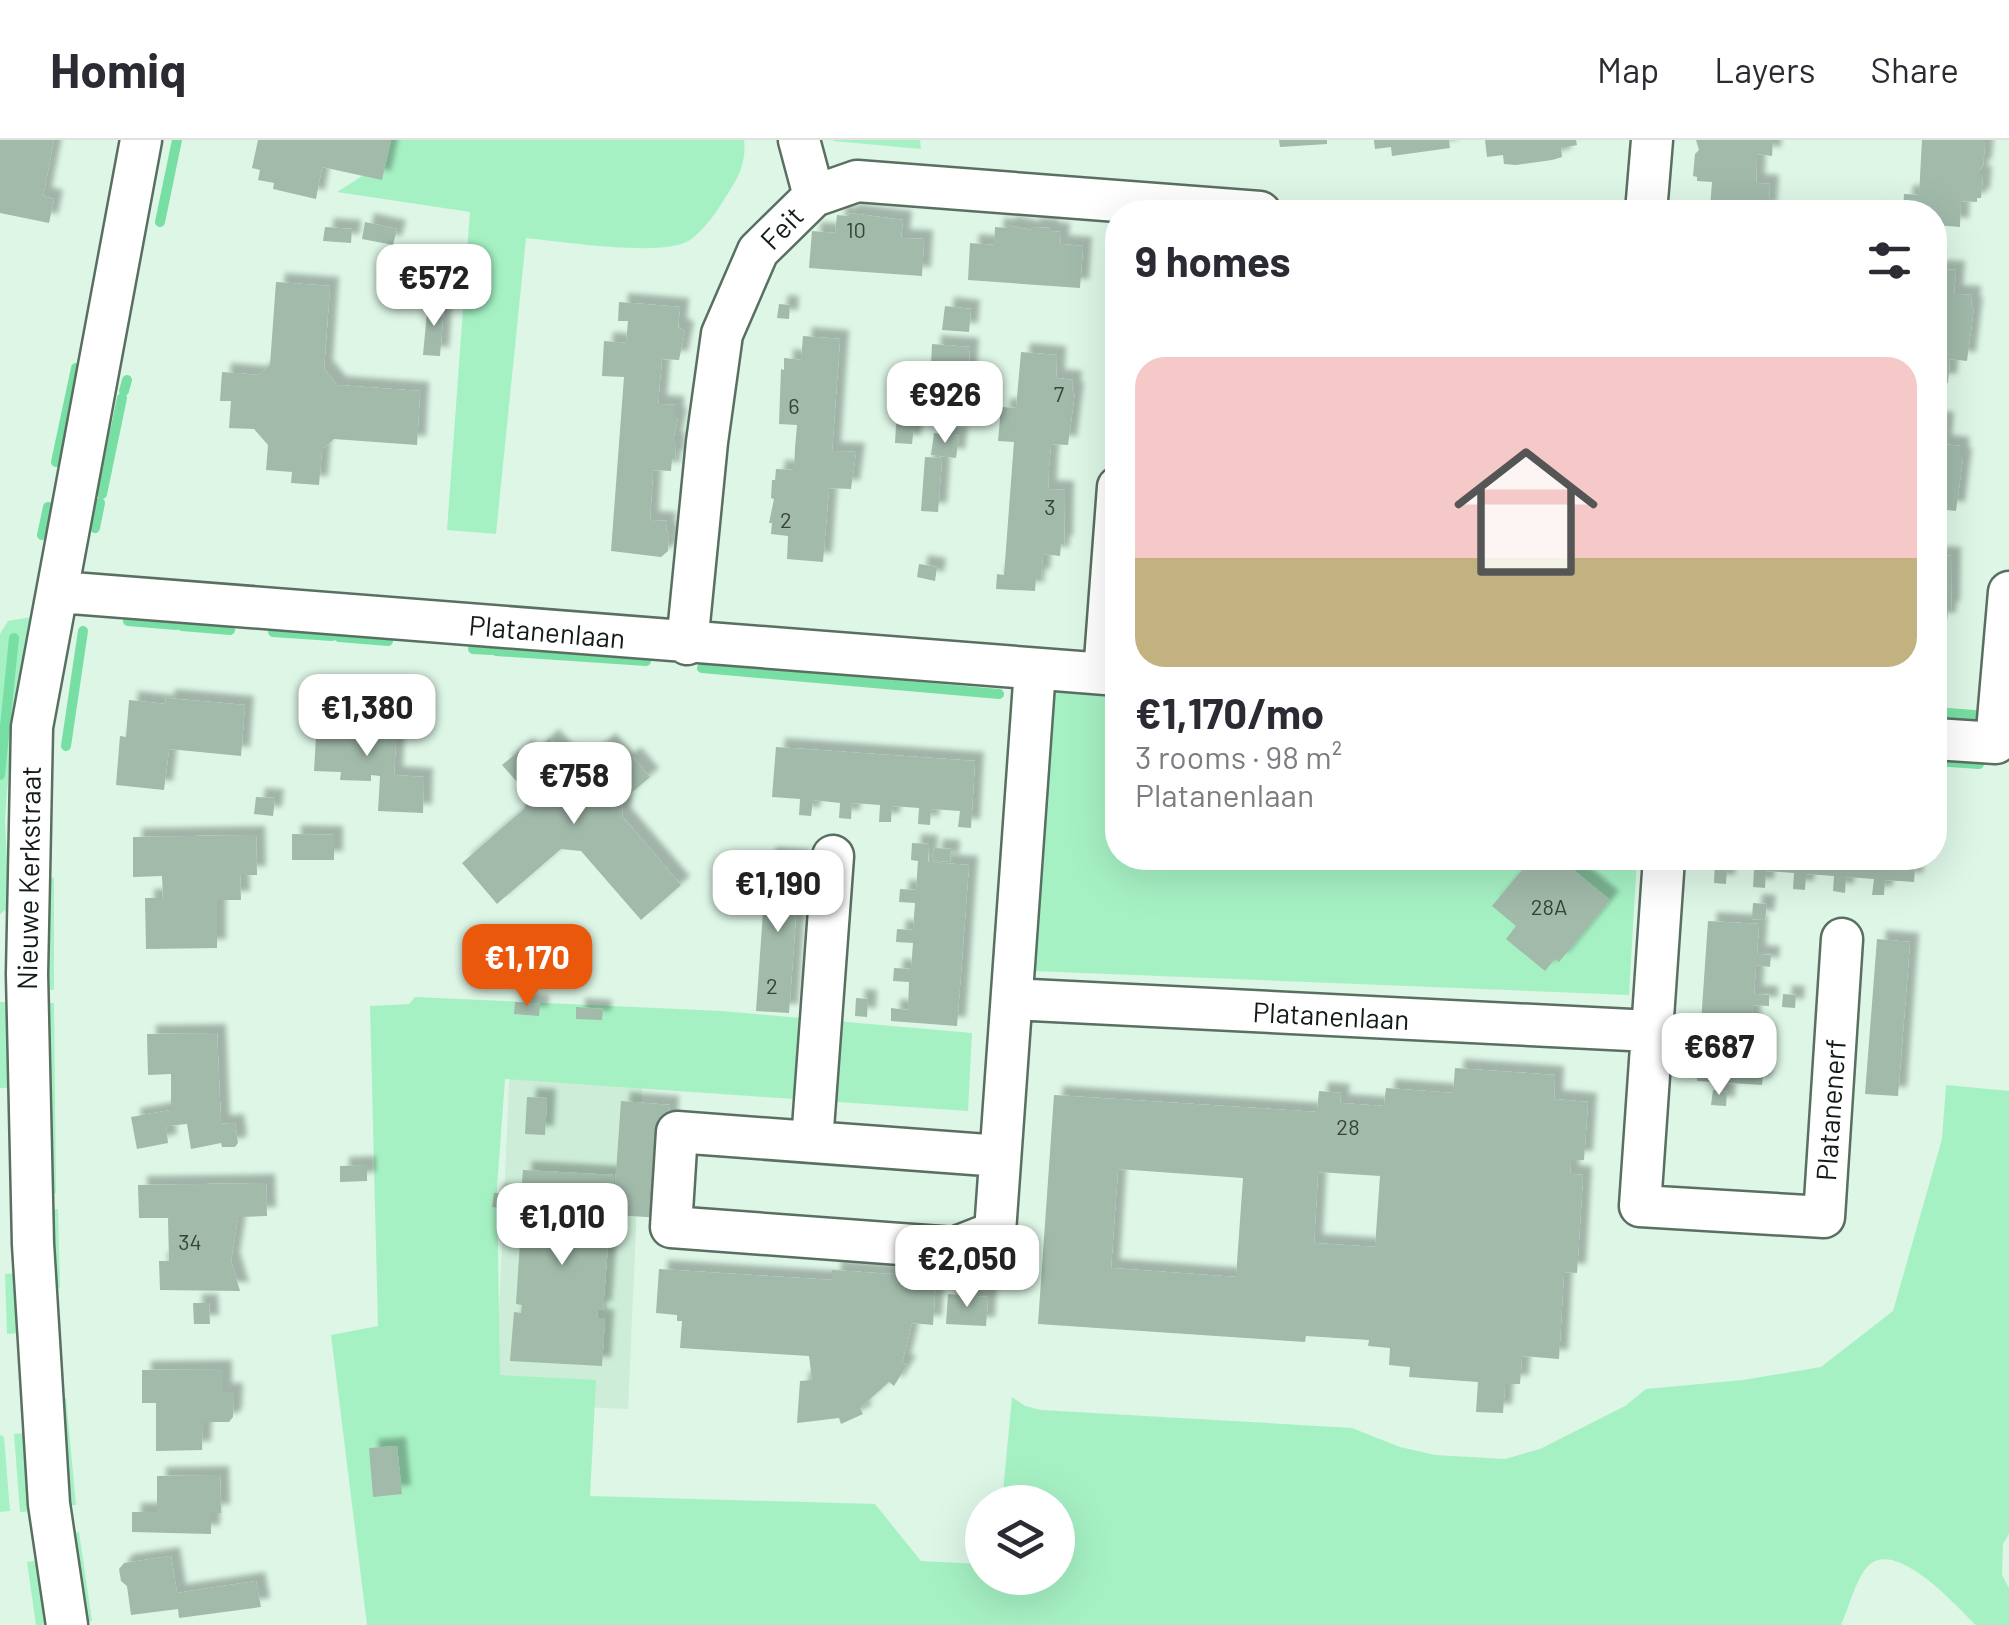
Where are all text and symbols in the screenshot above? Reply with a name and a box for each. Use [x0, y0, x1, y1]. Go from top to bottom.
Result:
text: Homiq [50, 40, 186, 98]
text: Map [1597, 48, 1659, 90]
text: Layers [1714, 48, 1816, 90]
text: Share [1871, 48, 1959, 90]
street label: Feit [753, 199, 810, 256]
house number: 10 [846, 216, 866, 242]
icon: filters [1862, 233, 1917, 288]
text: 9 homes [1135, 235, 1291, 285]
pin: €572 [375, 244, 493, 329]
text: €572 [398, 257, 470, 295]
pin: €926 [886, 361, 1004, 446]
text: €926 [909, 374, 981, 412]
house number: 7 [1054, 380, 1064, 406]
house number: 6 [788, 392, 800, 418]
icon: home [1436, 422, 1616, 602]
house number: 3 [1044, 493, 1056, 519]
house number: 2 [780, 506, 792, 532]
street label: Platanenlaan [468, 607, 627, 655]
pin: €1,380 [286, 674, 448, 759]
text: €1,380 [321, 687, 413, 725]
text: €1,170/mo [1135, 687, 1324, 737]
text: 3 rooms · 98 m² [1135, 737, 1342, 775]
pin: €758 [515, 742, 633, 827]
text: €758 [539, 755, 609, 793]
street label: Nieuwe Kerkstraat [9, 765, 47, 990]
text: Platanenlaan [1135, 775, 1314, 813]
pin: €1,190 [697, 850, 859, 935]
text: €1,190 [735, 863, 821, 901]
house number: 28A [1531, 893, 1567, 919]
pin: €1,170 [446, 924, 608, 1009]
text: €1,170 [484, 937, 570, 975]
house number: 2 [766, 972, 778, 998]
street label: Platanenlaan [1252, 994, 1410, 1036]
pin: €687 [1660, 1013, 1778, 1098]
text: €687 [1684, 1026, 1754, 1064]
street label: Platanenerf [1808, 1038, 1852, 1182]
house number: 28 [1336, 1113, 1360, 1139]
pin: €1,010 [481, 1183, 643, 1268]
text: €1,010 [519, 1196, 605, 1234]
pin: €2,050 [886, 1225, 1048, 1310]
house number: 34 [178, 1228, 202, 1254]
text: €2,050 [917, 1238, 1017, 1276]
map controls [965, 1485, 1075, 1595]
button: layers [965, 1485, 1075, 1595]

